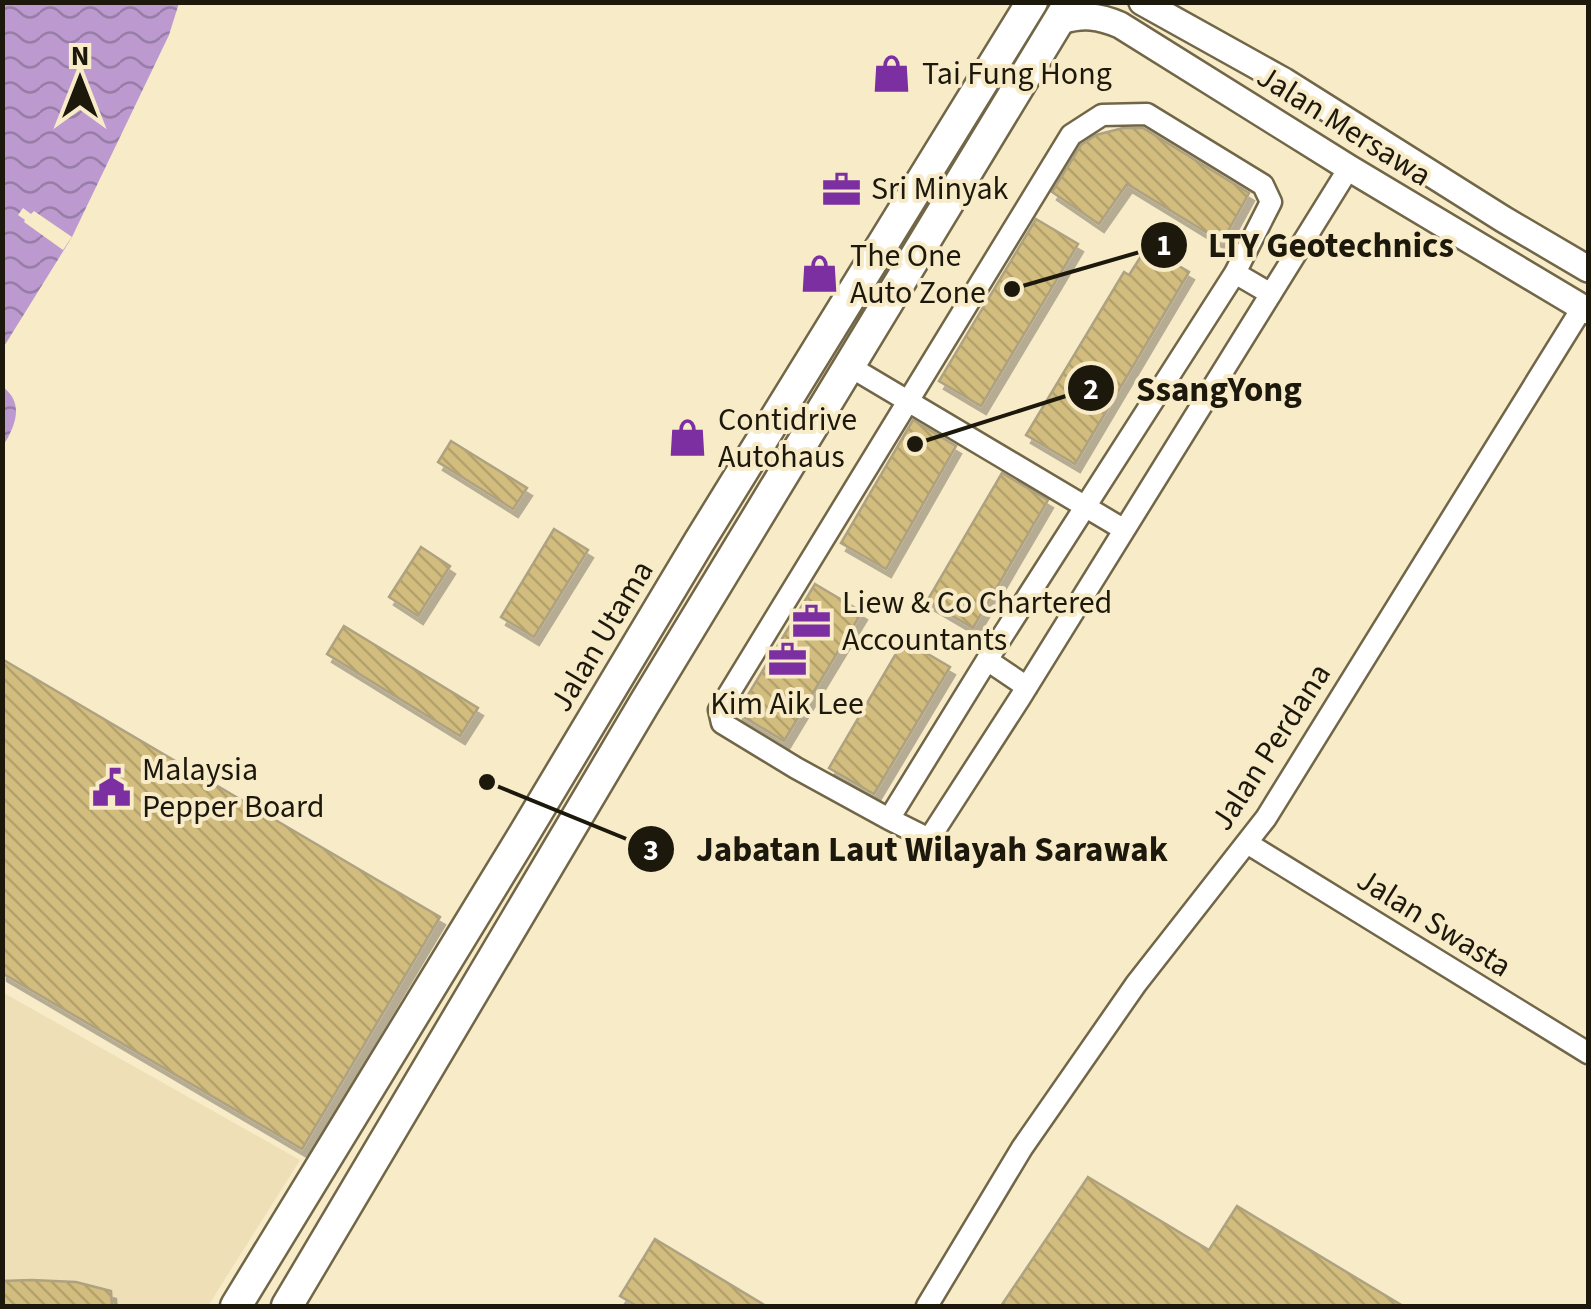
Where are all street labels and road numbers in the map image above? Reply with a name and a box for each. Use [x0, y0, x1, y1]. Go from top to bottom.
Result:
street label: Jalan Mersawa [1248, 54, 1440, 198]
street label: Jalan Utama [539, 552, 665, 720]
street label: Jalan Perdana [1200, 654, 1342, 840]
street label: Jalan Swasta [1348, 857, 1520, 989]

